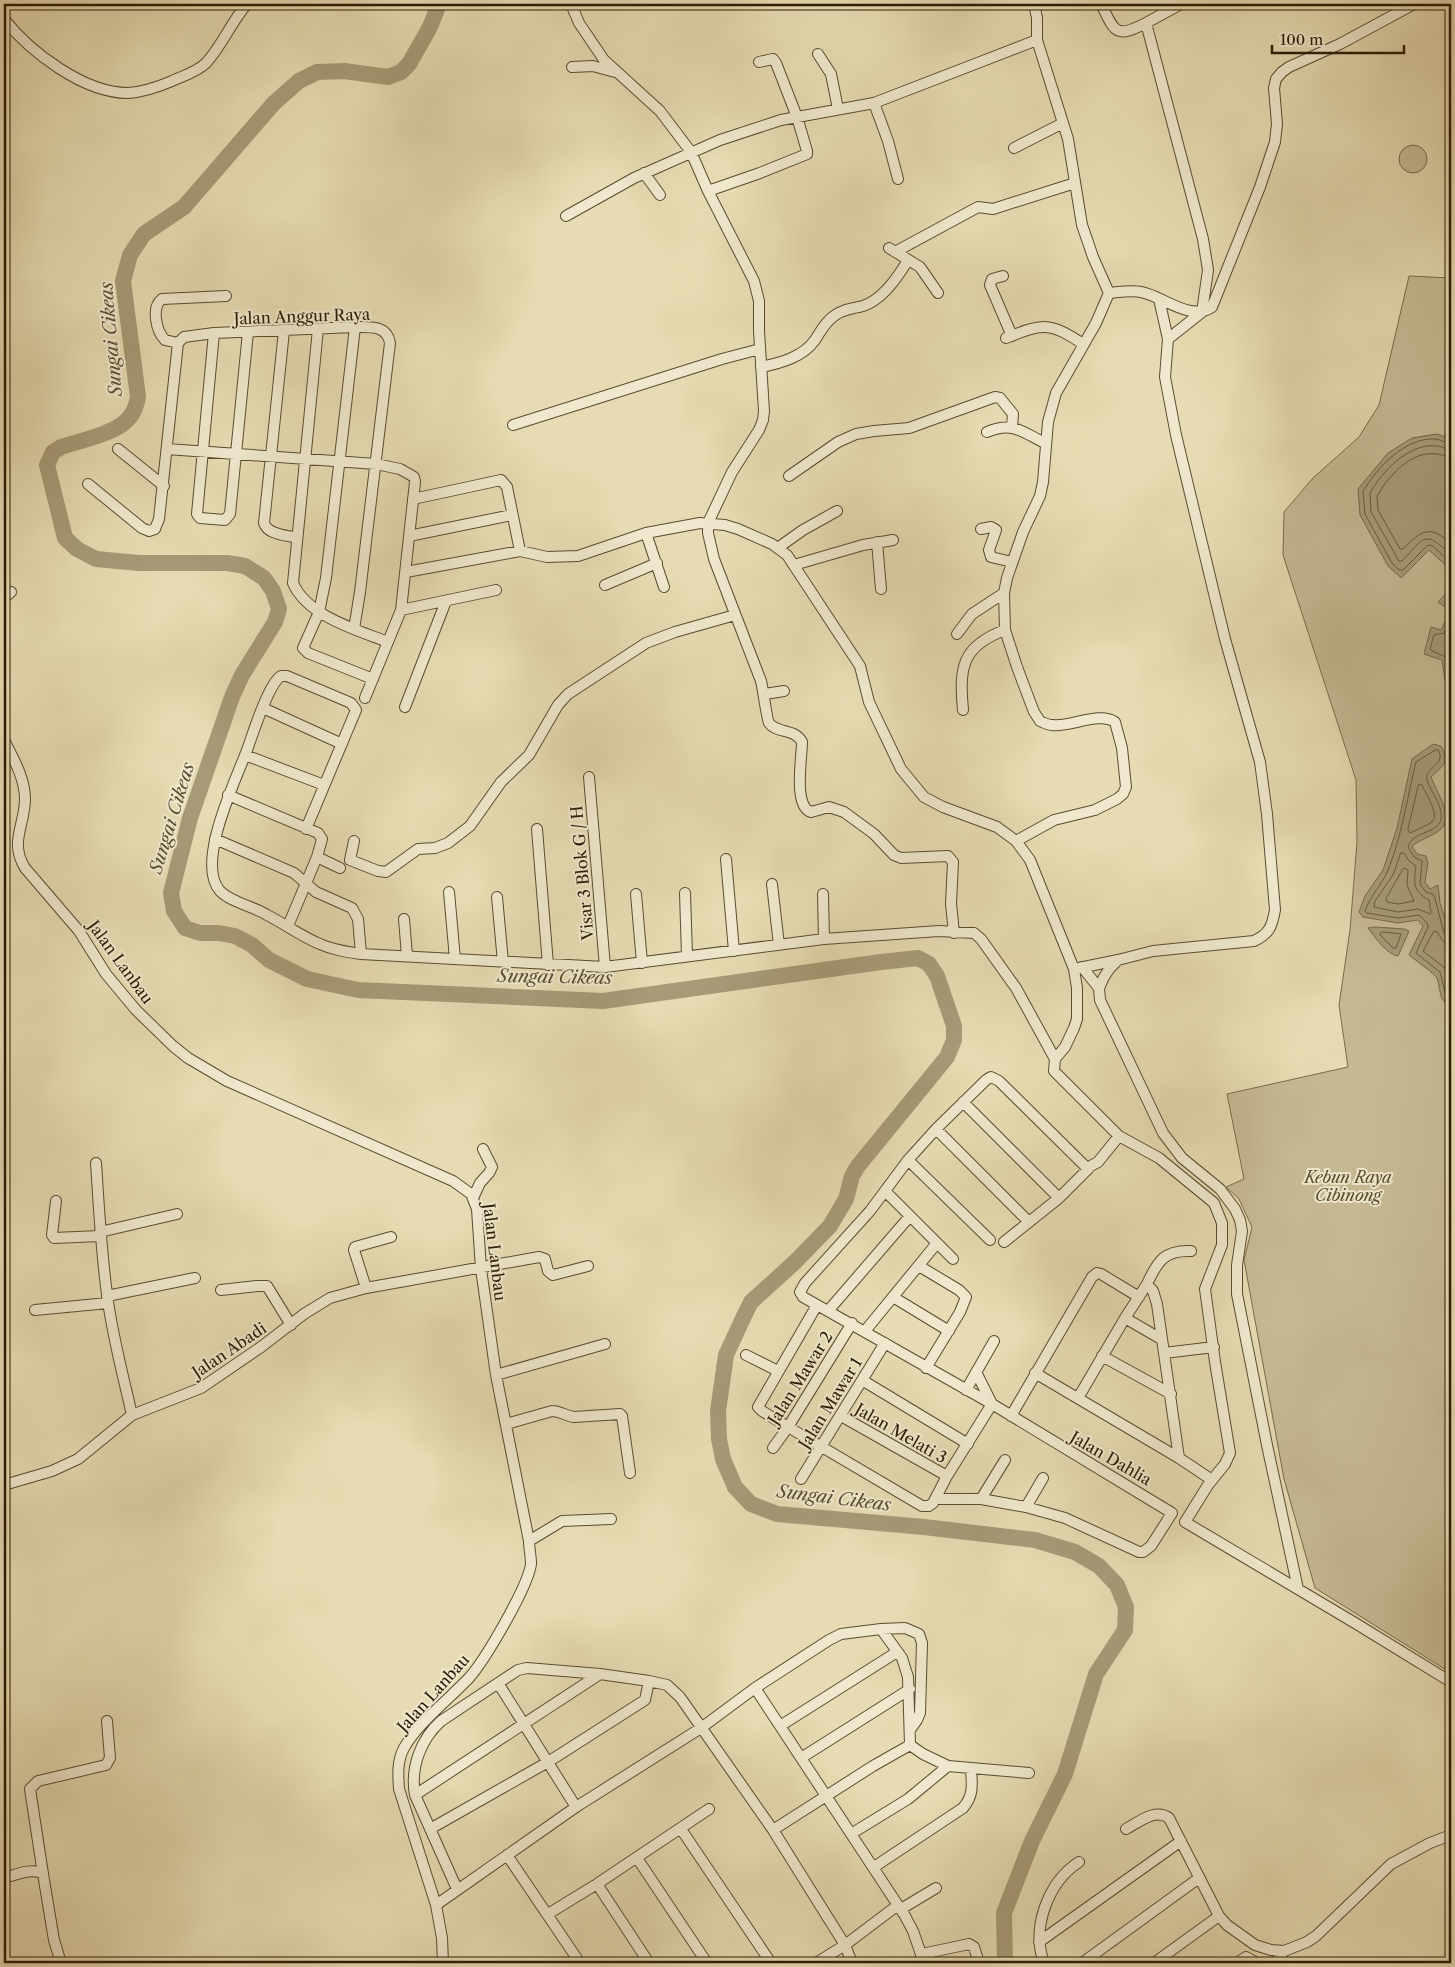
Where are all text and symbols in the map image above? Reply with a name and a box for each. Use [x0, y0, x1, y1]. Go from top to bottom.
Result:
scale bar [1272, 22, 1405, 54]
text: 100 m [1280, 30, 1323, 49]
water label: Sungai Cikeas [95, 281, 127, 398]
street label: Jalan Anggur Raya [230, 304, 371, 328]
water label: Sungai Cikeas [144, 760, 199, 877]
street label: Visar 3 Blok G / H [566, 805, 598, 942]
street label: Jalan Lanbau [82, 914, 158, 1008]
water label: Sungai Cikeas [496, 965, 613, 989]
park label: Kebun Raya Cibinong [1302, 1167, 1392, 1205]
street label: Jalan Lanbau [479, 1199, 511, 1302]
street label: Jalan Abadi [186, 1318, 270, 1384]
street label: Jalan Mawar 2 [762, 1328, 837, 1431]
street label: Jalan Mawar 1 [792, 1353, 866, 1455]
street label: Jalan Melati 3 [849, 1397, 951, 1467]
street label: Jalan Dahlia [1064, 1425, 1156, 1490]
water label: Sungai Cikeas [775, 1480, 893, 1516]
street label: Jalan Lanbau [391, 1650, 473, 1738]

